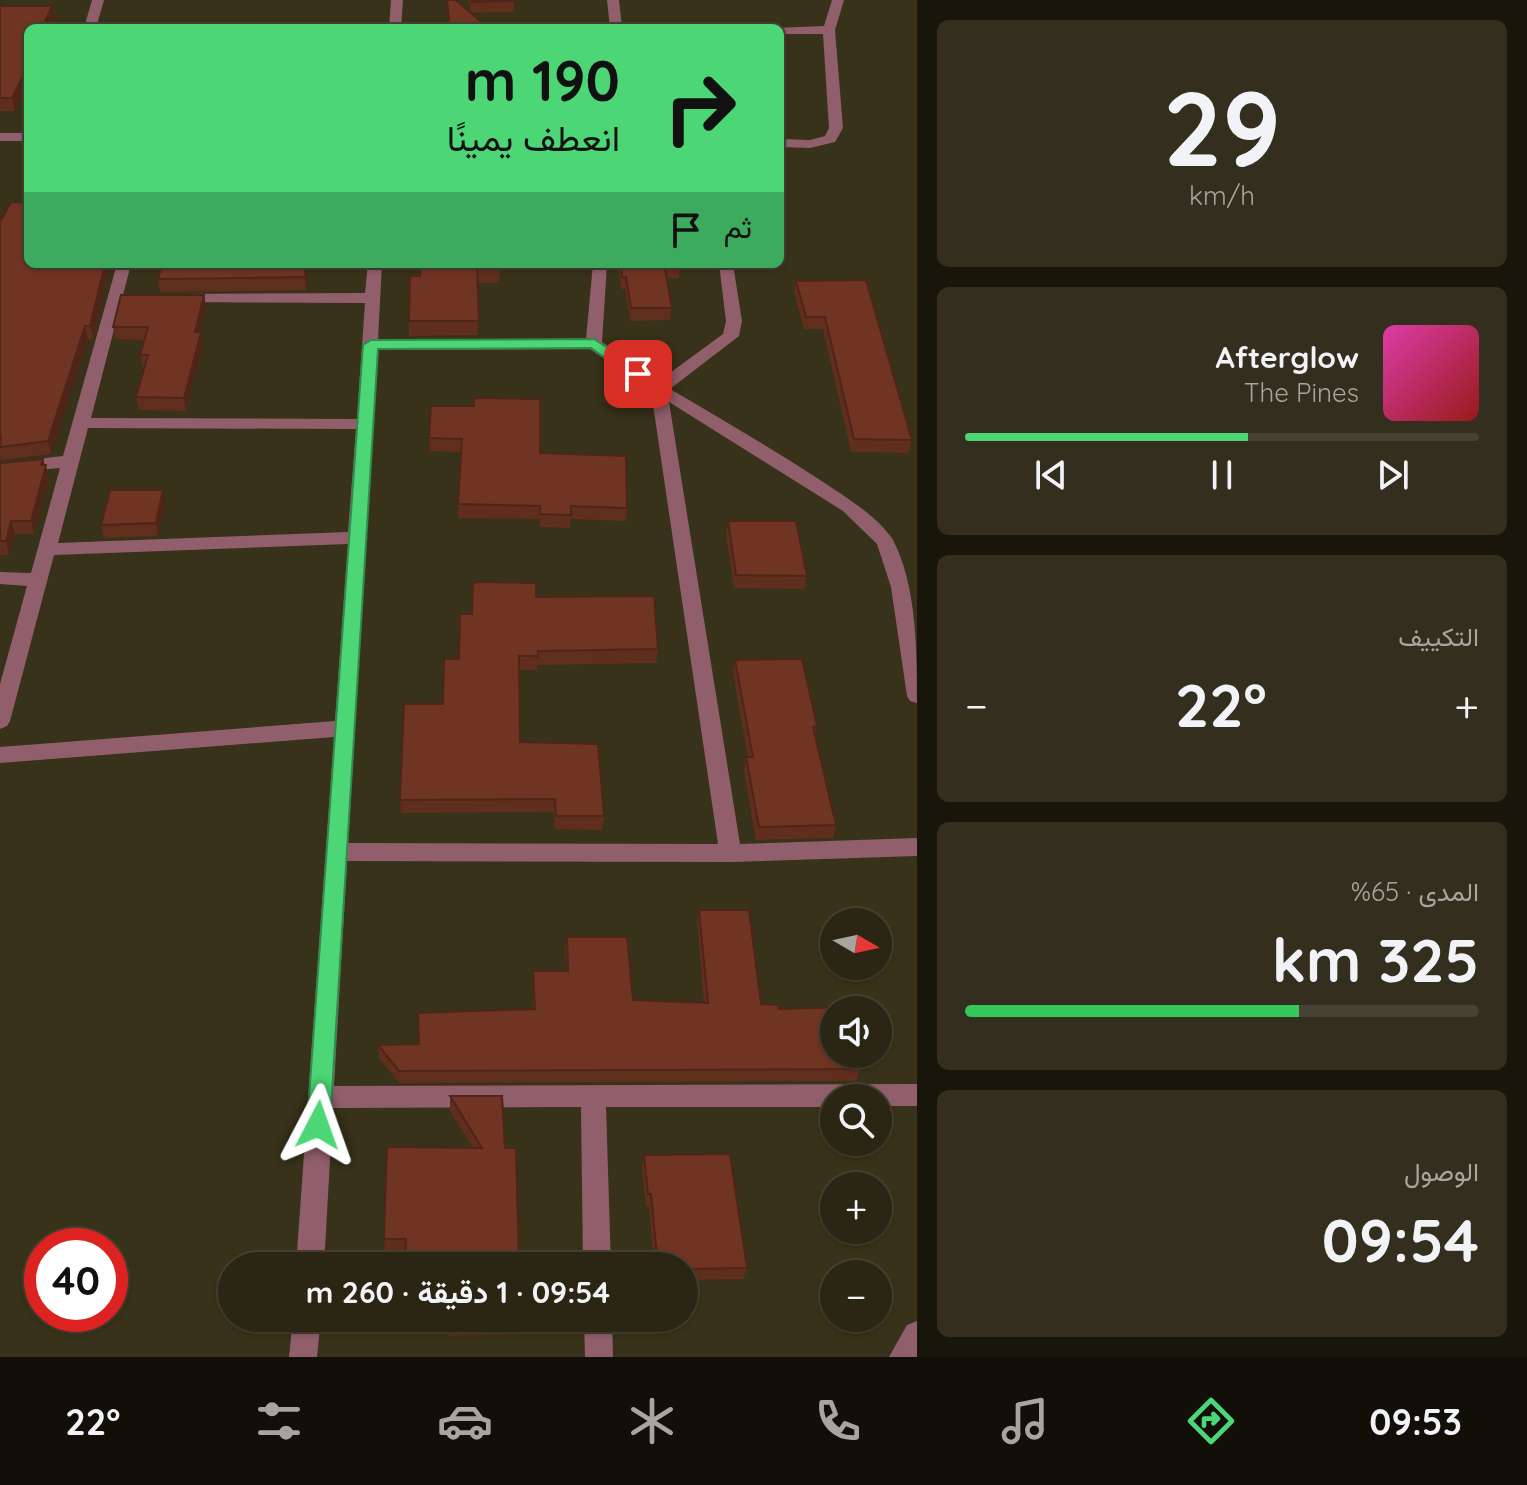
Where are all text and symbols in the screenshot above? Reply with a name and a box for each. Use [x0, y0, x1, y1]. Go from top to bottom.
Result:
text: 190 m [465, 45, 620, 115]
icon: right [648, 56, 752, 160]
text: 29 [1163, 62, 1281, 192]
text: انعطف يمينًا [447, 115, 620, 160]
text: km/h [1189, 179, 1255, 212]
icon: arrive [664, 208, 708, 252]
text: ثم [724, 208, 752, 246]
text: Afterglow [1216, 338, 1359, 376]
pin [604, 340, 672, 408]
icon: arrive [616, 352, 660, 396]
text: The Pines [1244, 376, 1359, 409]
icon: previous [1029, 453, 1073, 497]
icon: pause [1200, 453, 1244, 497]
icon: next [1371, 453, 1415, 497]
text: التكييف [1398, 620, 1479, 653]
text: 22° [1175, 667, 1267, 742]
text: − [965, 678, 988, 733]
text: + [1454, 678, 1479, 733]
text: المدى · 65% [1351, 875, 1479, 908]
north arrow [820, 908, 892, 980]
map controls [820, 908, 892, 1332]
text: 325 km [1272, 922, 1479, 997]
button: sound [820, 996, 892, 1068]
position arrow [276, 1083, 360, 1167]
button: search [820, 1084, 892, 1156]
text: الوصول [1404, 1155, 1479, 1188]
button: + [820, 1172, 892, 1244]
text: 09:54 [1322, 1202, 1479, 1277]
speed limit sign: 40 [24, 1228, 128, 1332]
button: − [820, 1260, 892, 1332]
text: 09:54 · 1 دقيقة · 260 m [306, 1273, 610, 1311]
icon: filters [251, 1393, 307, 1449]
icon: car [437, 1393, 493, 1449]
icon: climate [624, 1393, 680, 1449]
icon: phone [810, 1393, 866, 1449]
icon: music [997, 1393, 1053, 1449]
icon: directions [1183, 1393, 1239, 1449]
text: 22° [65, 1399, 120, 1444]
text: 09:53 [1369, 1399, 1462, 1444]

